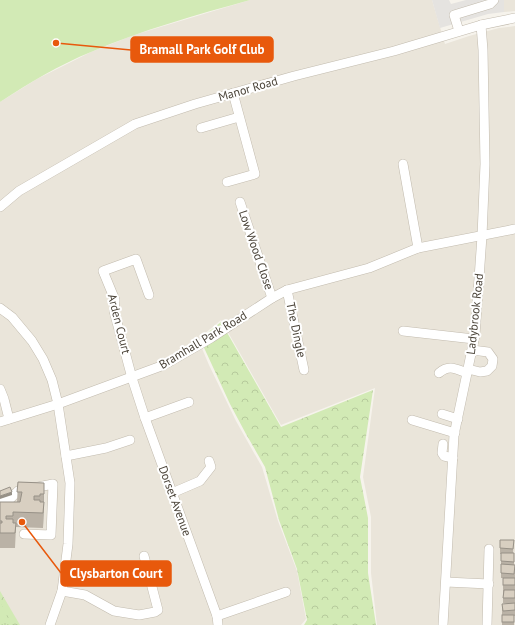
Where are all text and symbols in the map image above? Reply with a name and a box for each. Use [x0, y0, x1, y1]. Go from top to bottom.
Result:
callout: Bramall Park Golf Club [131, 37, 273, 62]
text: Bramall Park Golf Club [140, 41, 264, 58]
street label: Manor Road [216, 73, 279, 104]
street label: Low Wood Close [236, 208, 277, 292]
street label: Ladybrook Road [463, 273, 486, 355]
street label: Arden Court [105, 292, 134, 355]
street label: The Dingle [283, 301, 310, 359]
street label: Bramhall Park Road [156, 307, 249, 372]
street label: Dorset Avenue [156, 464, 195, 538]
callout: Clysbarton Court [61, 561, 171, 586]
text: Clysbarton Court [69, 565, 163, 582]

